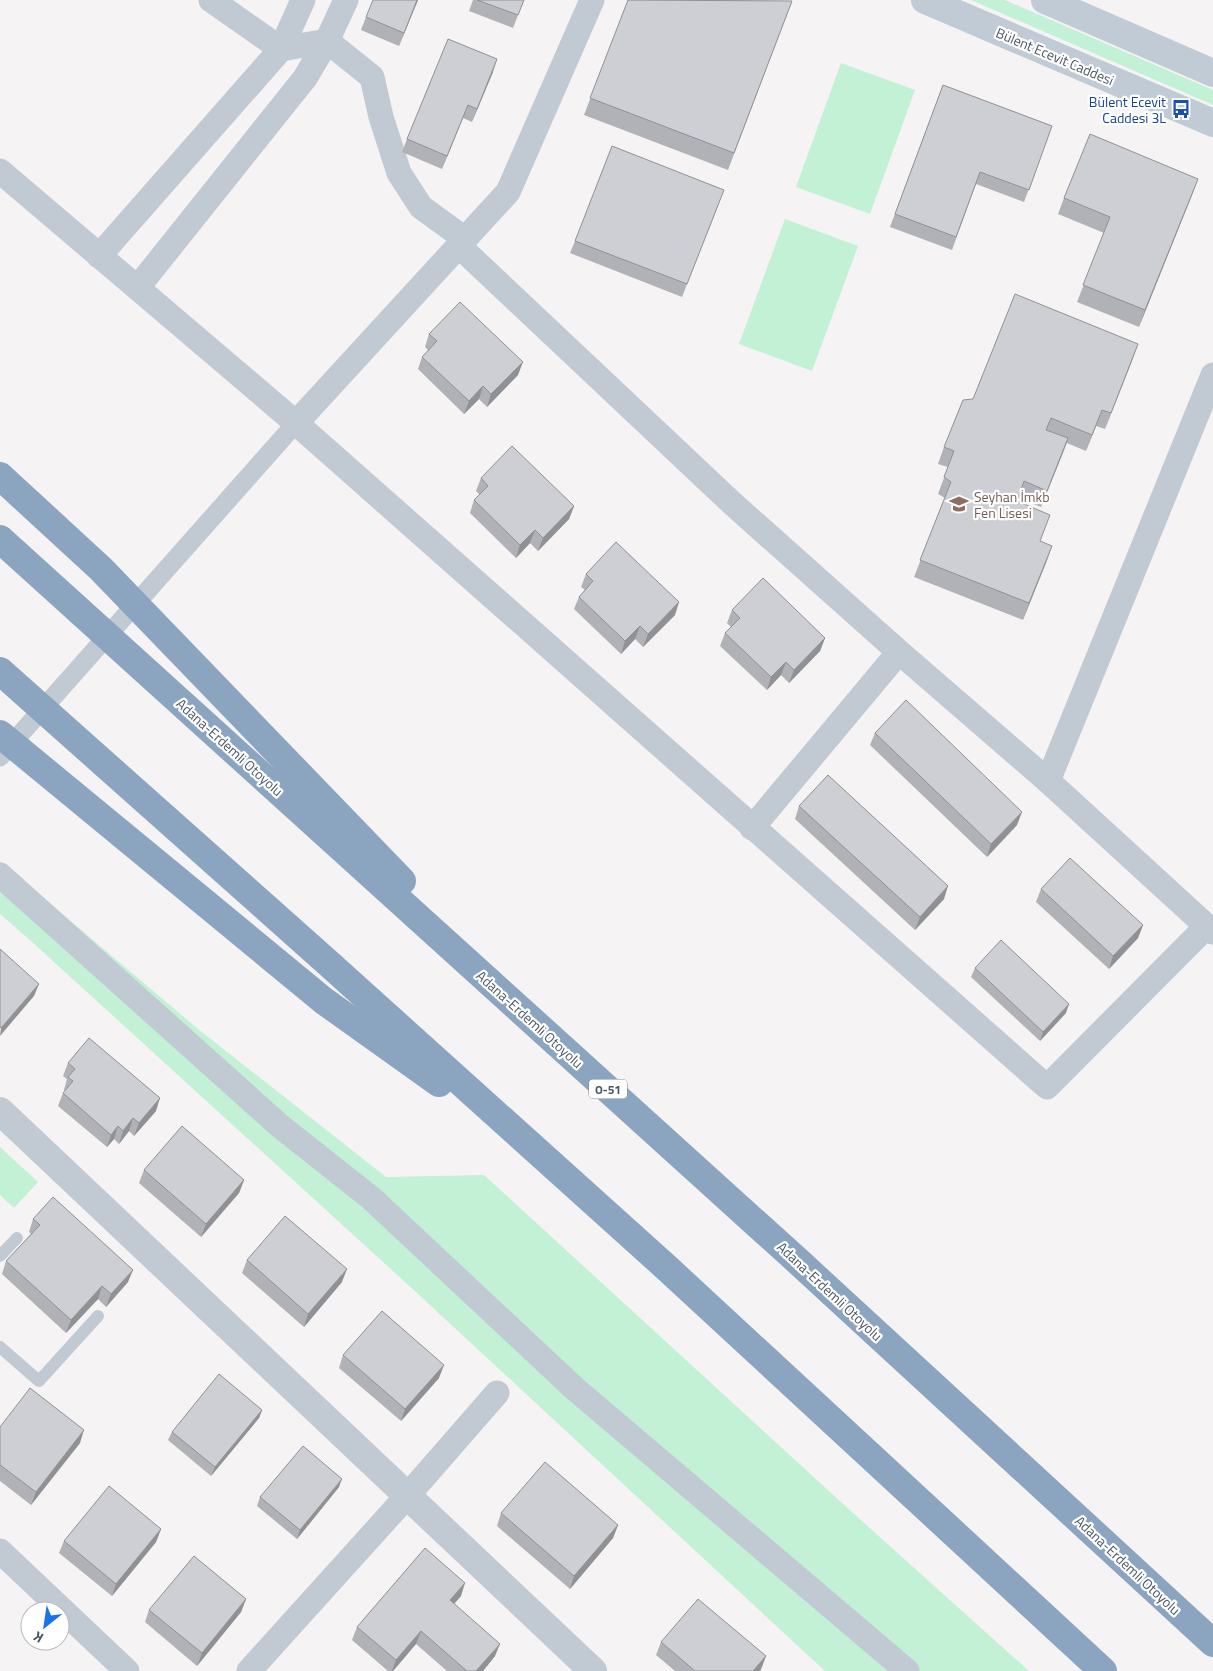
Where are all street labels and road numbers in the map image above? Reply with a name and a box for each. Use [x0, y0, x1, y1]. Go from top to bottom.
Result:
street label: Bülent Ecevit Caddesi [993, 22, 1117, 90]
street label: Adana-Erdemli Otoyolu [172, 693, 288, 801]
street label: Adana-Erdemli Otoyolu [472, 965, 588, 1073]
road number: O-51 [589, 1080, 627, 1098]
street label: Adana-Erdemli Otoyolu [773, 1236, 887, 1346]
street label: Adana-Erdemli Otoyolu [1071, 1510, 1185, 1620]

